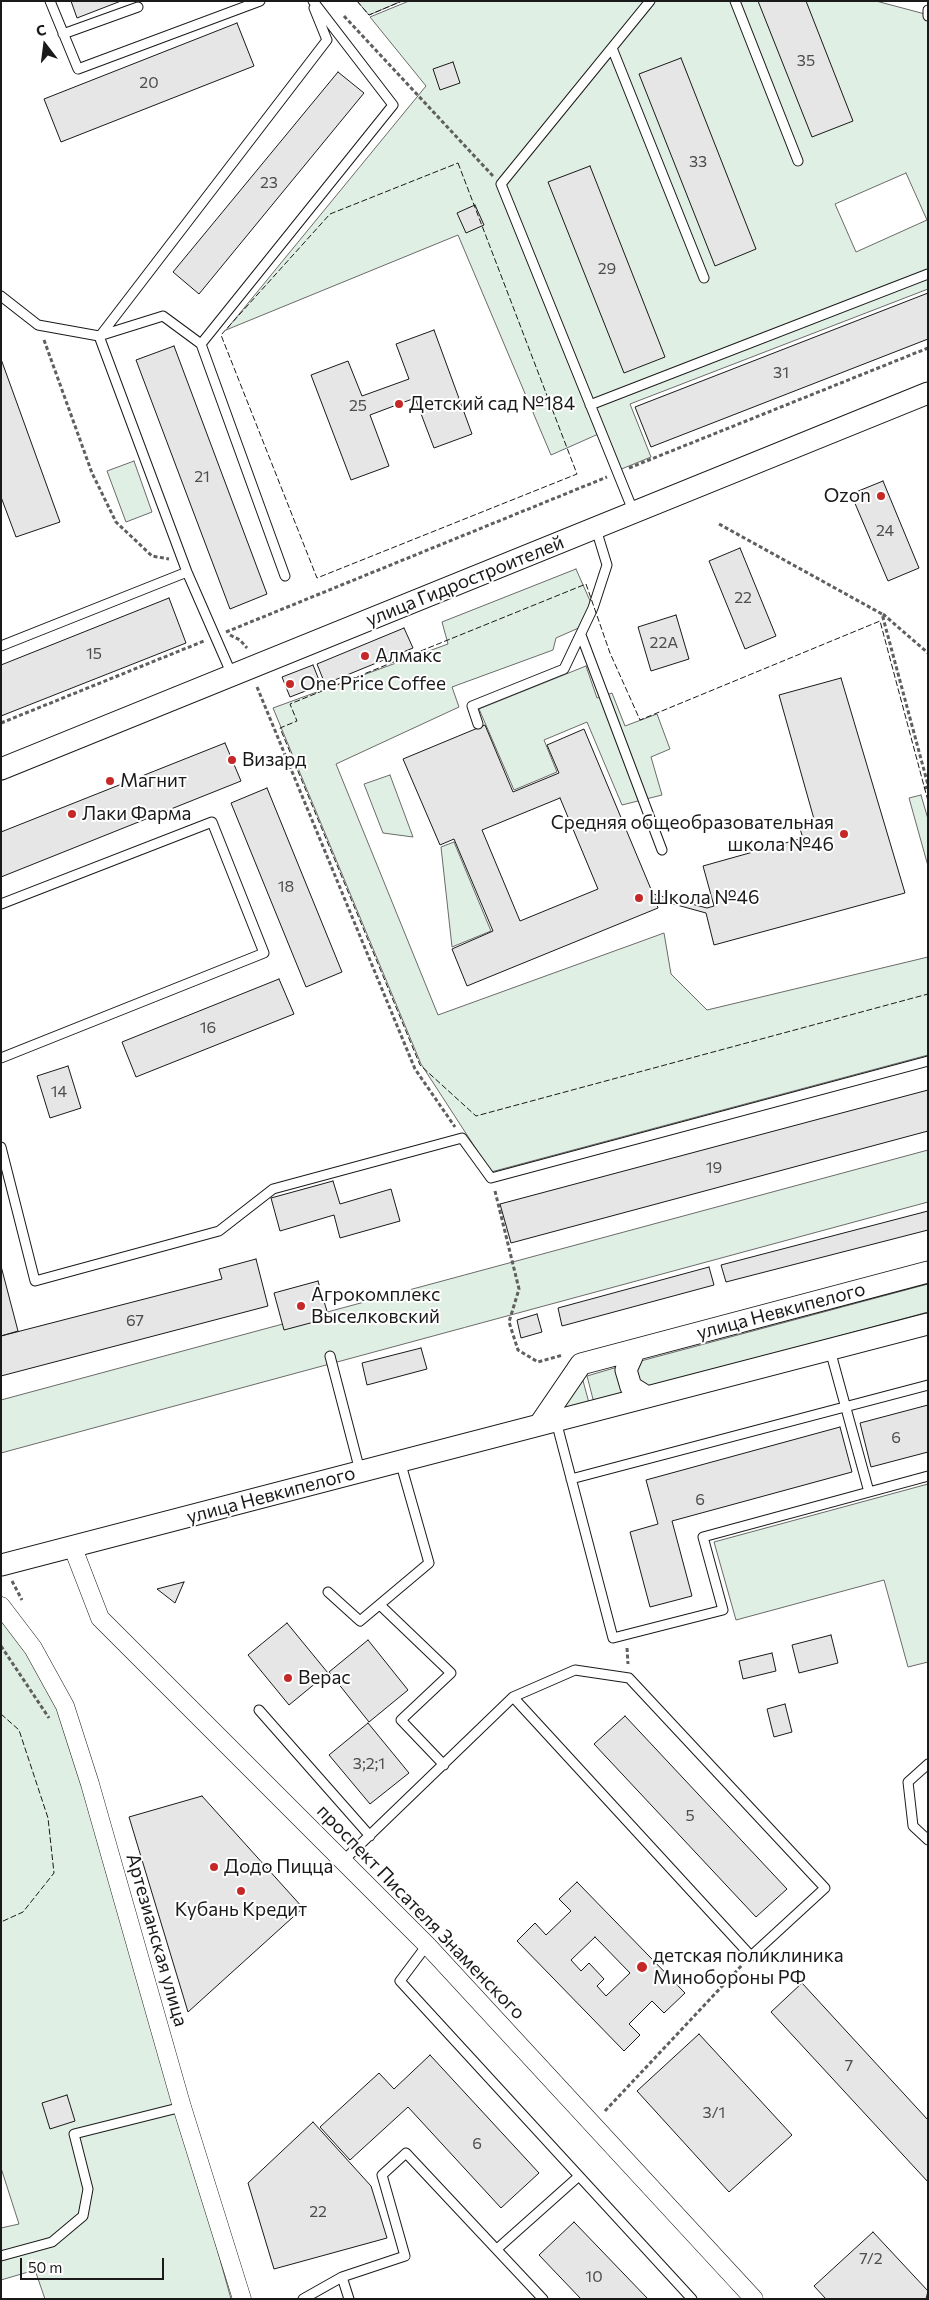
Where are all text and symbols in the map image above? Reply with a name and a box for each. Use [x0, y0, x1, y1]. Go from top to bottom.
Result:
north arrow [20, 20, 70, 70]
text: С [34, 21, 48, 39]
house number: 35 [797, 51, 815, 71]
house number: 20 [139, 73, 159, 93]
house number: 33 [689, 152, 707, 172]
house number: 23 [260, 173, 278, 193]
house number: 29 [598, 259, 616, 279]
house number: 31 [773, 363, 789, 383]
place label: Детский сад №184 [409, 393, 575, 415]
house number: 25 [349, 396, 367, 416]
marker: Детский сад №184 [393, 398, 405, 410]
house number: 21 [194, 467, 210, 487]
place label: Ozon [824, 485, 871, 507]
marker: Ozon [875, 490, 887, 502]
house number: 24 [876, 521, 894, 541]
street label: улица Гидростроителей [363, 531, 567, 631]
house number: 22 [734, 588, 752, 608]
house number: 22А [650, 633, 678, 653]
house number: 15 [86, 644, 102, 664]
place label: Алмакс [375, 645, 442, 667]
marker: Алмакс [359, 650, 371, 662]
place label: One Price Coffee [300, 673, 446, 695]
marker: One Price Coffee [284, 678, 296, 690]
place label: Визард [242, 749, 306, 771]
marker: Визард [226, 754, 238, 766]
place label: Магнит [120, 770, 187, 792]
marker: Магнит [104, 775, 116, 787]
place label: Лаки Фарма [82, 803, 191, 825]
marker: Лаки Фарма [66, 808, 78, 820]
place label: Средняя общеобразовательная школа №46 [551, 812, 834, 856]
marker: Средняя общеобразовательная школа №46 [838, 828, 850, 840]
house number: 18 [278, 877, 294, 897]
place label: Школа №46 [649, 887, 759, 909]
marker: Школа №46 [633, 892, 645, 904]
house number: 16 [200, 1018, 216, 1038]
house number: 14 [51, 1082, 67, 1102]
house number: 19 [706, 1158, 722, 1178]
street label: улица Невкипелого [694, 1278, 868, 1344]
place label: Агрокомплекс Выселковский [311, 1284, 440, 1328]
marker: Агрокомплекс Выселковский [295, 1300, 307, 1312]
house number: 67 [126, 1311, 144, 1331]
house number: 6 [891, 1428, 901, 1448]
street label: улица Невкипелого [184, 1462, 358, 1528]
house number: 6 [695, 1490, 705, 1510]
place label: Верас [298, 1667, 351, 1689]
marker: Верас [282, 1672, 294, 1684]
house number: 3;2;1 [353, 1754, 385, 1774]
street label: проспект Писателя Знаменского [312, 1800, 530, 2024]
house number: 5 [685, 1806, 695, 1826]
street label: Артезианская улица [121, 1851, 193, 2029]
place label: Додо Пицца [224, 1856, 333, 1878]
marker: Додо Пицца [208, 1861, 220, 1873]
marker: Кубань Кредит [235, 1885, 247, 1897]
place label: Кубань Кредит [175, 1899, 307, 1921]
place label: детская поликлиника Минобороны РФ [653, 1945, 844, 1989]
marker: детская поликлиника Минобороны РФ [635, 1960, 649, 1974]
house number: 7 [845, 2056, 853, 2076]
house number: 3/1 [703, 2103, 725, 2123]
house number: 6 [472, 2134, 482, 2154]
house number: 22 [309, 2202, 327, 2222]
scale bar [22, 2248, 166, 2280]
house number: 7/2 [859, 2249, 883, 2269]
text: 50 m [28, 2258, 62, 2276]
house number: 10 [585, 2267, 603, 2287]

